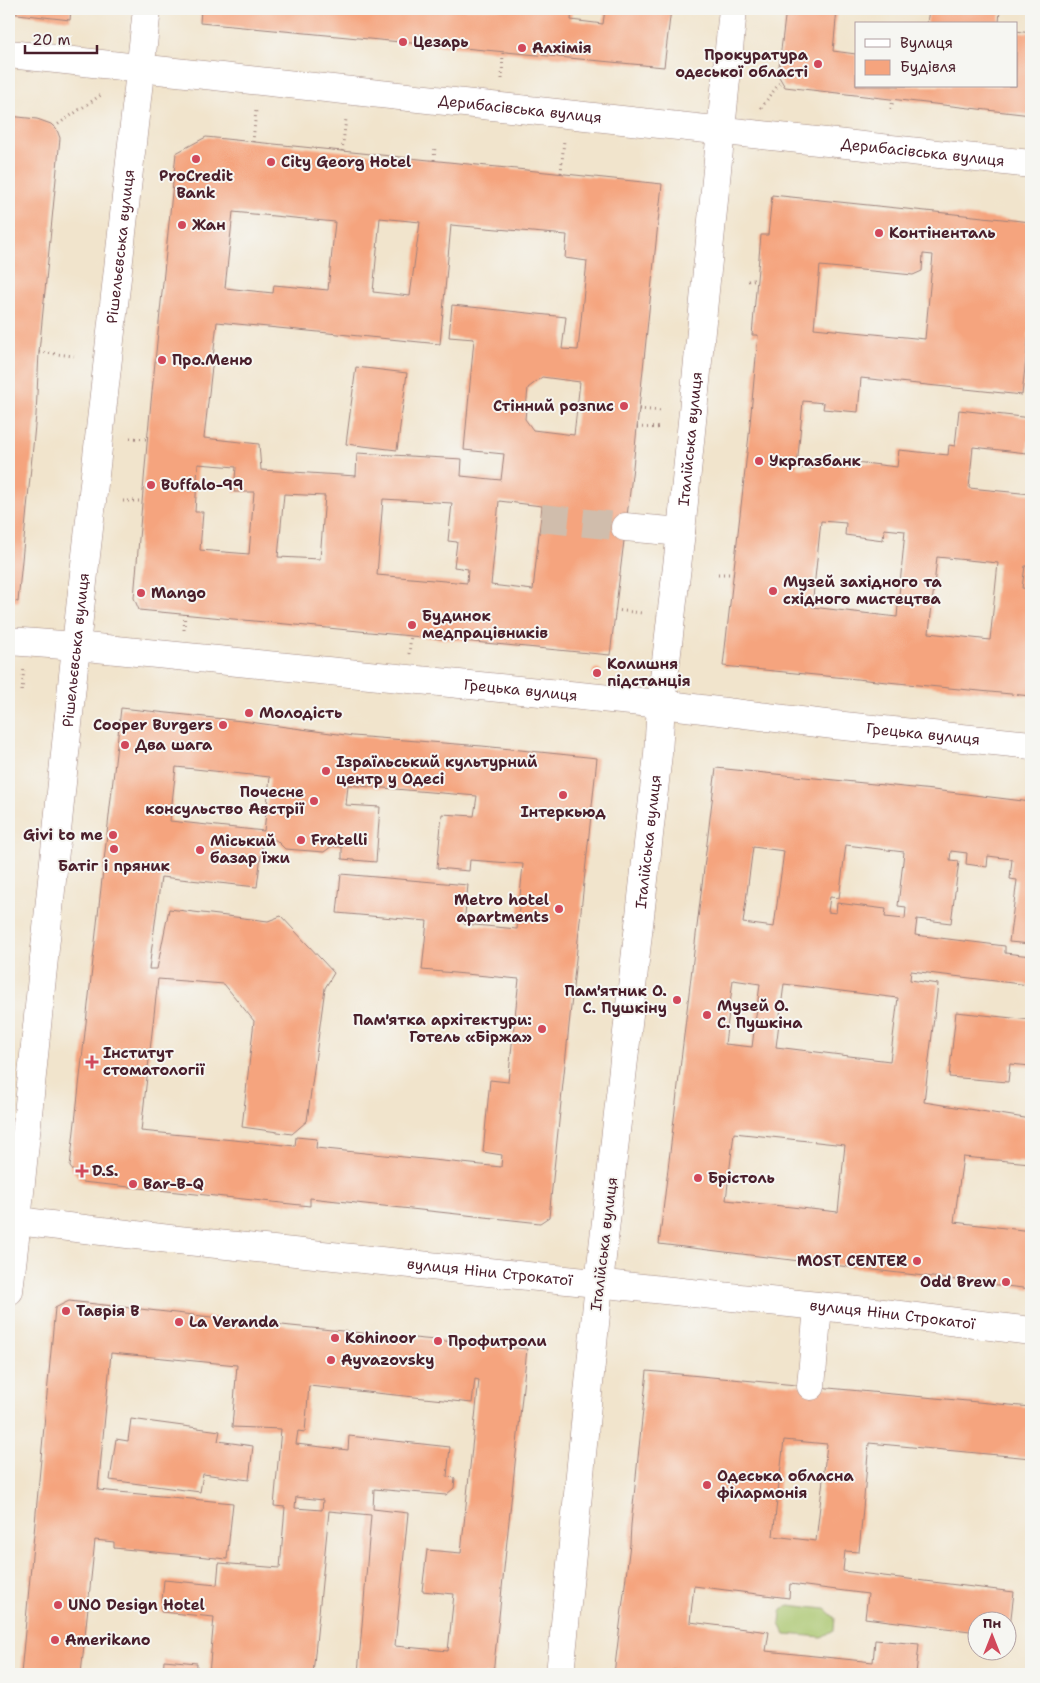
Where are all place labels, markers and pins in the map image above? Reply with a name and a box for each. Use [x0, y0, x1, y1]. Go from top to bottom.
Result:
place label: Цезарь [413, 32, 469, 52]
marker: Цезарь [397, 36, 409, 48]
place label: Алхімія [532, 38, 592, 58]
marker: Алхімія [516, 42, 528, 54]
place label: Прокуратура одеської області [675, 45, 809, 82]
marker: Прокуратура одеської області [812, 58, 824, 70]
place label: City Georg Hotel [281, 152, 411, 172]
marker: ProCredit Bank [190, 153, 202, 165]
marker: City Georg Hotel [265, 156, 277, 168]
place label: ProCredit Bank [159, 166, 233, 203]
place label: Жан [192, 215, 226, 235]
marker: Жан [176, 219, 188, 231]
place label: Контіненталь [889, 223, 996, 243]
marker: Контіненталь [873, 227, 885, 239]
place label: Про.Меню [172, 350, 252, 370]
marker: Про.Меню [156, 354, 168, 366]
place label: Стінний розпис [493, 396, 614, 416]
marker: Стінний розпис [618, 400, 630, 412]
place label: Укргазбанк [769, 451, 861, 471]
marker: Укргазбанк [753, 455, 765, 467]
place label: Buffalo-99 [161, 475, 243, 495]
marker: Buffalo-99 [145, 479, 157, 491]
place label: Музей західного та східного мистецтва [783, 572, 942, 609]
place label: Mango [151, 583, 206, 603]
marker: Музей західного та східного мистецтва [767, 585, 779, 597]
marker: Mango [135, 587, 147, 599]
place label: Будинок медпрацівників [422, 606, 548, 643]
marker: Будинок медпрацівників [406, 619, 418, 631]
place label: Колишня підстанція [607, 654, 691, 691]
marker: Колишня підстанція [591, 667, 603, 679]
place label: Молодість [259, 703, 342, 723]
marker: Молодість [243, 707, 255, 719]
place label: Cooper Burgers [93, 715, 213, 735]
marker: Cooper Burgers [217, 719, 229, 731]
place label: Два шага [135, 735, 213, 755]
marker: Два шага [119, 739, 131, 751]
place label: Ізраїльський культурний центр у Одесі [336, 752, 538, 789]
marker: Ізраїльський культурний центр у Одесі [320, 765, 332, 777]
place label: Почесне консульство Австрії [145, 782, 304, 819]
marker: Інтеркьюд [557, 789, 569, 801]
marker: Почесне консульство Австрії [308, 795, 320, 807]
place label: Інтеркьюд [520, 802, 606, 822]
place label: Givi to me [23, 825, 103, 845]
marker: Givi to me [107, 829, 119, 841]
place label: Fratelli [311, 830, 368, 850]
place label: Міський базар їжи [210, 831, 290, 868]
marker: Fratelli [295, 834, 307, 846]
marker: Батіг і пряник [108, 843, 120, 855]
marker: Міський базар їжи [194, 844, 206, 856]
place label: Батіг і пряник [58, 856, 171, 876]
place label: Metro hotel apartments [454, 890, 549, 927]
marker: Metro hotel apartments [553, 903, 565, 915]
place label: Пам'ятник О. С. Пушкіну [564, 981, 667, 1018]
marker: Пам'ятник О. С. Пушкіну [671, 994, 683, 1006]
place label: Музей О. С. Пушкіна [717, 996, 803, 1033]
marker: Музей О. С. Пушкіна [701, 1009, 713, 1021]
place label: Пам'ятка архітектури: Готель «Біржа» [353, 1010, 532, 1047]
marker: Пам'ятка архітектури: Готель «Біржа» [536, 1023, 548, 1035]
place label: Інститут стоматології [103, 1043, 205, 1080]
marker: Інститут стоматології [85, 1055, 99, 1069]
place label: D.S. [92, 1161, 119, 1181]
marker: D.S. [76, 1165, 88, 1177]
place label: Брістоль [708, 1168, 775, 1188]
marker: Брістоль [692, 1172, 704, 1184]
place label: Bar-B-Q [143, 1174, 204, 1194]
marker: Bar-B-Q [127, 1178, 139, 1190]
place label: MOST CENTER [797, 1251, 907, 1271]
marker: MOST CENTER [911, 1255, 923, 1267]
place label: Odd Brew [920, 1272, 996, 1292]
marker: Odd Brew [1000, 1276, 1012, 1288]
place label: Таврія В [76, 1301, 140, 1321]
marker: Таврія В [60, 1305, 72, 1317]
place label: La Veranda [189, 1312, 280, 1332]
marker: La Veranda [173, 1316, 185, 1328]
place label: Kohinoor [345, 1328, 416, 1348]
place label: Профитроли [448, 1331, 547, 1351]
marker: Kohinoor [329, 1332, 341, 1344]
marker: Профитроли [432, 1335, 444, 1347]
place label: Ayvazovsky [341, 1350, 434, 1370]
marker: Ayvazovsky [325, 1354, 337, 1366]
place label: Одеська обласна філармонія [717, 1466, 855, 1503]
marker: Одеська обласна філармонія [701, 1479, 713, 1491]
place label: UNO Design Hotel [68, 1595, 205, 1615]
marker: UNO Design Hotel [52, 1599, 64, 1611]
place label: Amerikano [65, 1630, 151, 1650]
marker: Amerikano [49, 1634, 61, 1646]

